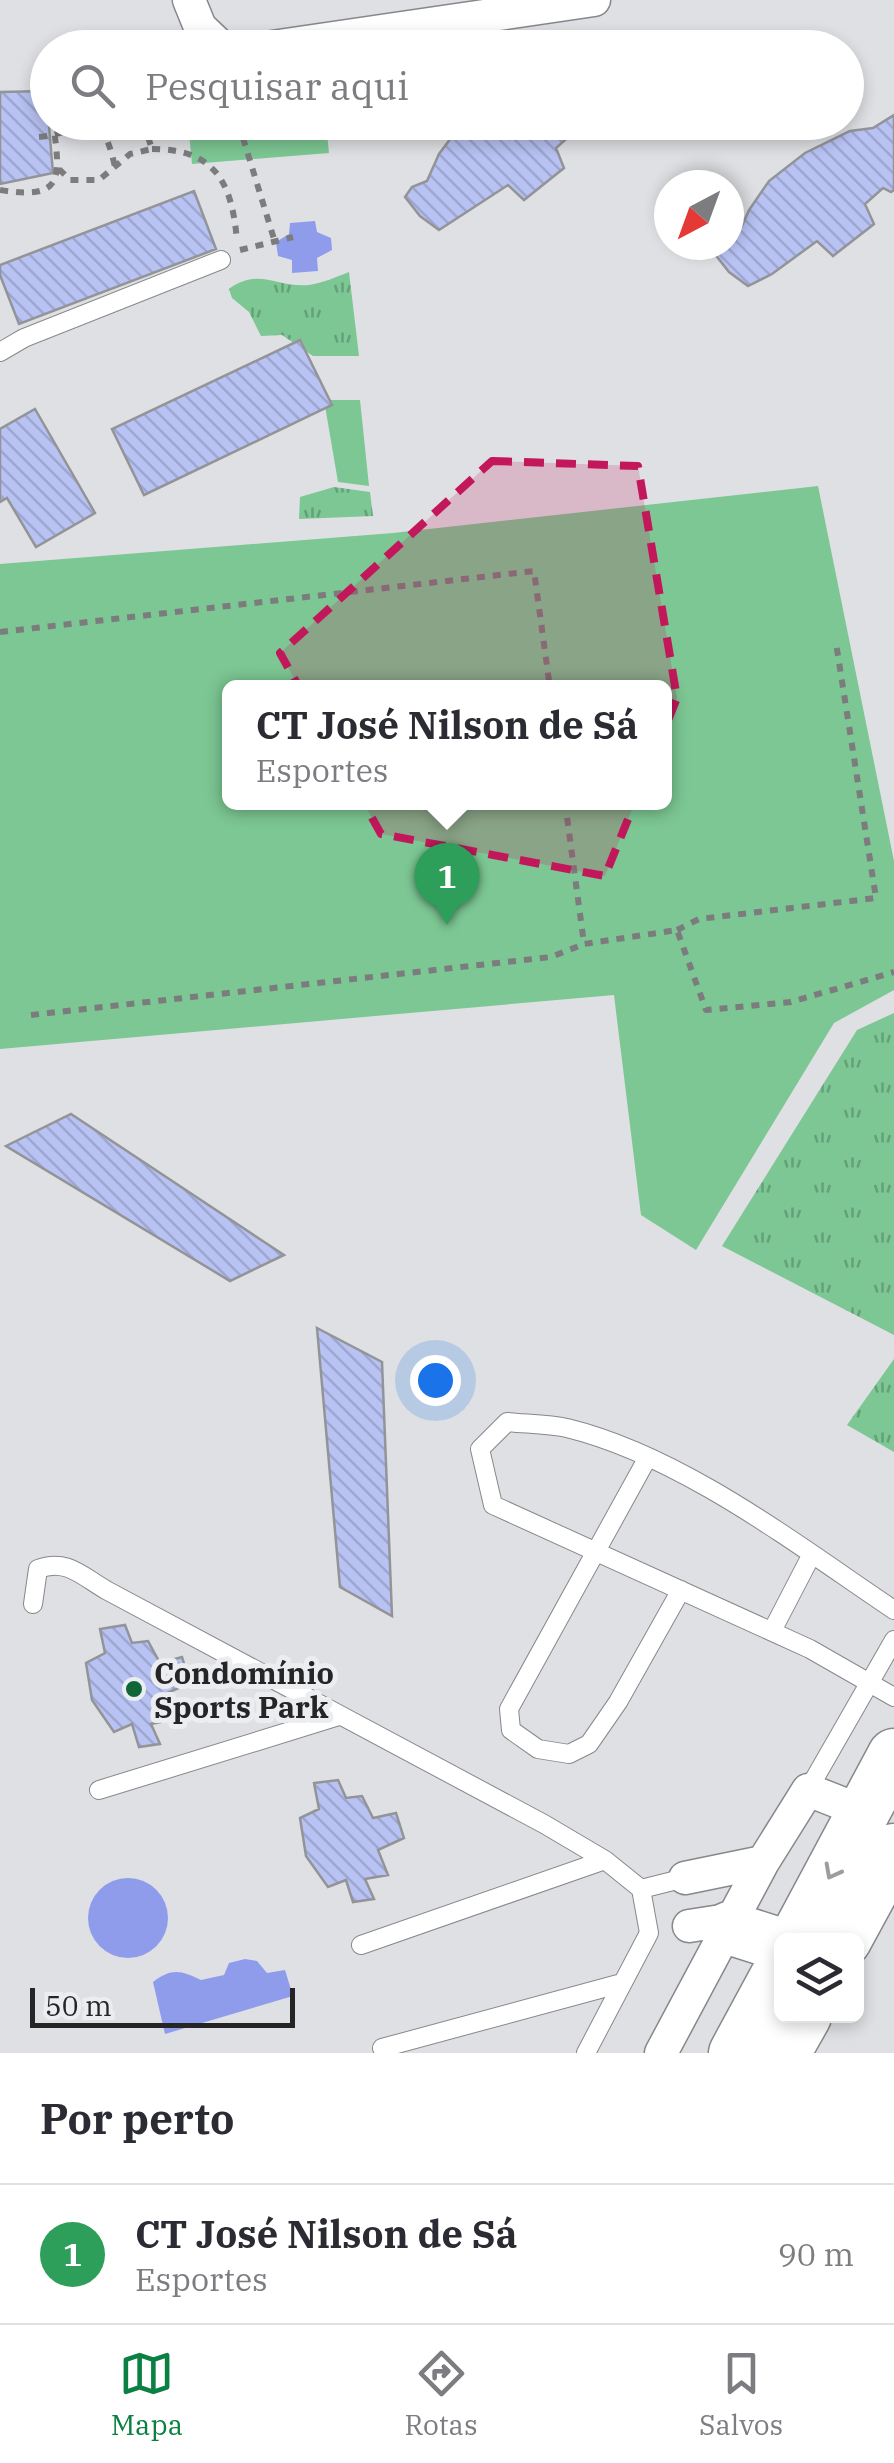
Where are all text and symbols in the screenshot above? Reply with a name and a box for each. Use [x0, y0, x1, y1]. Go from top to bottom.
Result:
search box [30, 30, 864, 140]
icon: search [65, 58, 120, 113]
text: Pesquisar aqui [145, 61, 409, 110]
north arrow [654, 170, 744, 260]
popup [222, 680, 672, 810]
text: CT José Nilson de Sá [256, 700, 638, 749]
text: Esportes [256, 749, 388, 791]
pin: 1 [414, 842, 480, 925]
your location [410, 1355, 461, 1406]
place label: Condomínio Sports Park [154, 1653, 334, 1726]
marker: Condomínio Sports Park [123, 1678, 145, 1700]
one-way arrow [824, 1862, 844, 1880]
map controls [774, 1933, 864, 2023]
button: layers [774, 1933, 864, 2023]
scale bar [30, 1983, 295, 2028]
text: 50 m [45, 1987, 112, 2024]
text: Por perto [40, 2091, 234, 2146]
text: CT José Nilson de Sá [135, 2209, 517, 2258]
text: 1 [63, 2233, 82, 2275]
text: 90 m [778, 2233, 854, 2275]
text: Esportes [135, 2258, 268, 2300]
tab: Mapa [111, 2346, 183, 2443]
tab: Rotas [405, 2346, 478, 2443]
tab: Salvos [699, 2346, 783, 2443]

